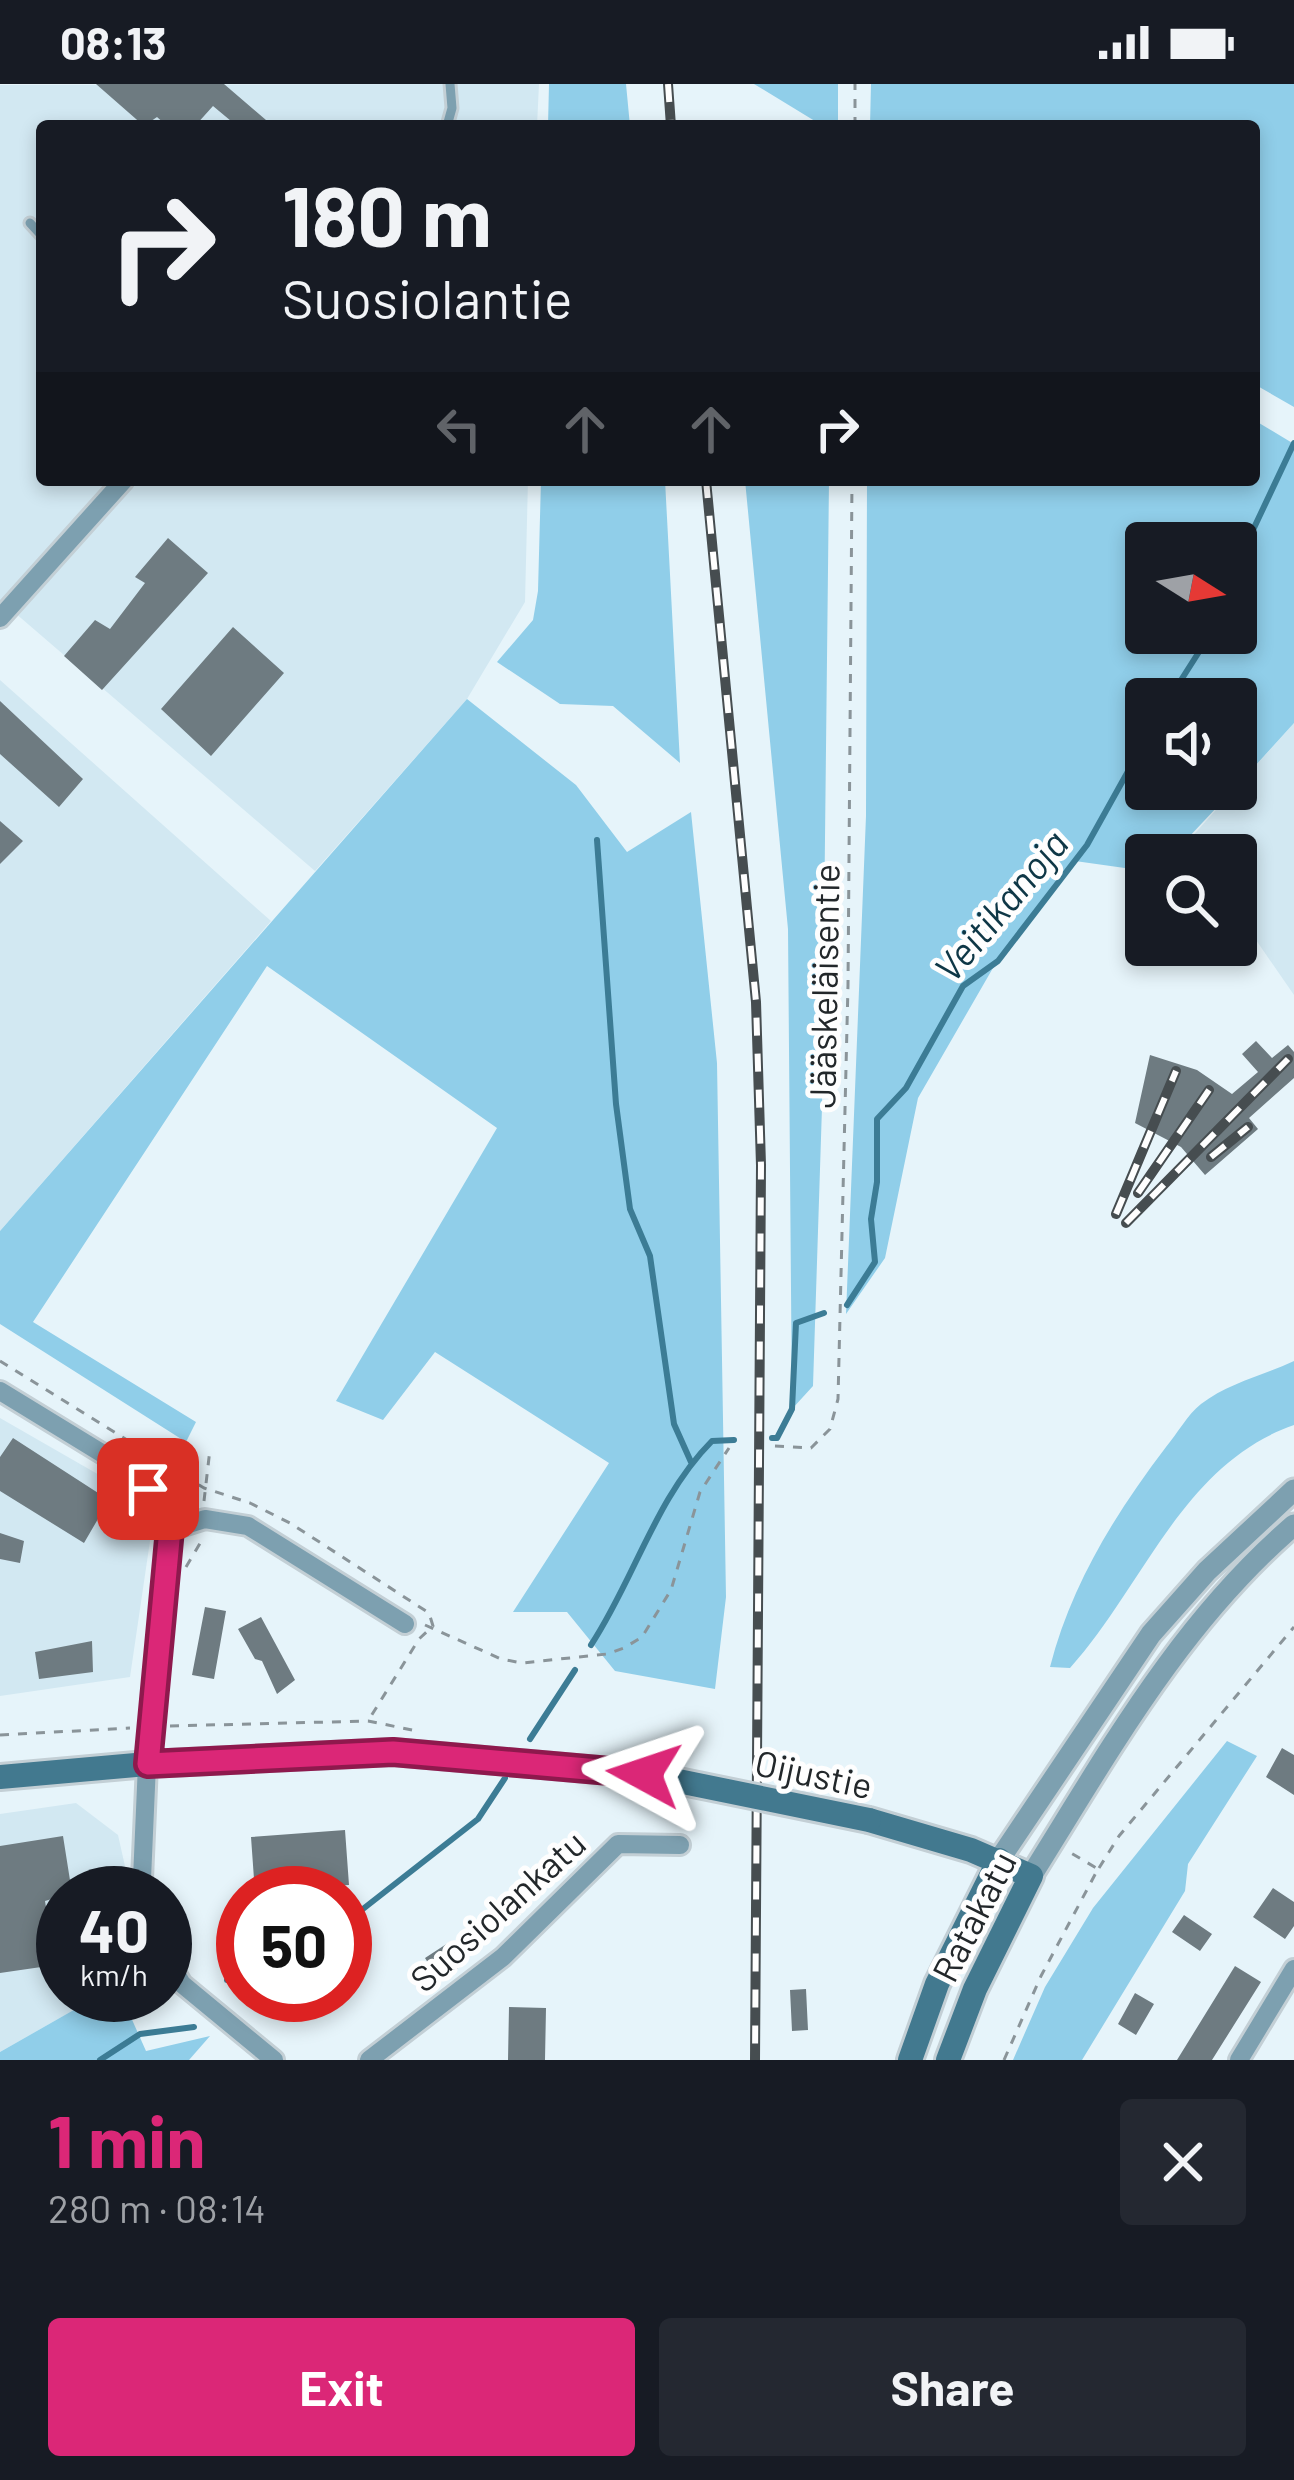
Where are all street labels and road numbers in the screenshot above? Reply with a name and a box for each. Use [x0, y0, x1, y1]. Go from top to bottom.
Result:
street label: Jääskeläisentie [799, 863, 847, 1109]
street label: Oijustie [752, 1740, 876, 1806]
street label: Suosiolankatu [401, 1820, 593, 2000]
street label: Ratakatu [922, 1844, 1024, 1988]

